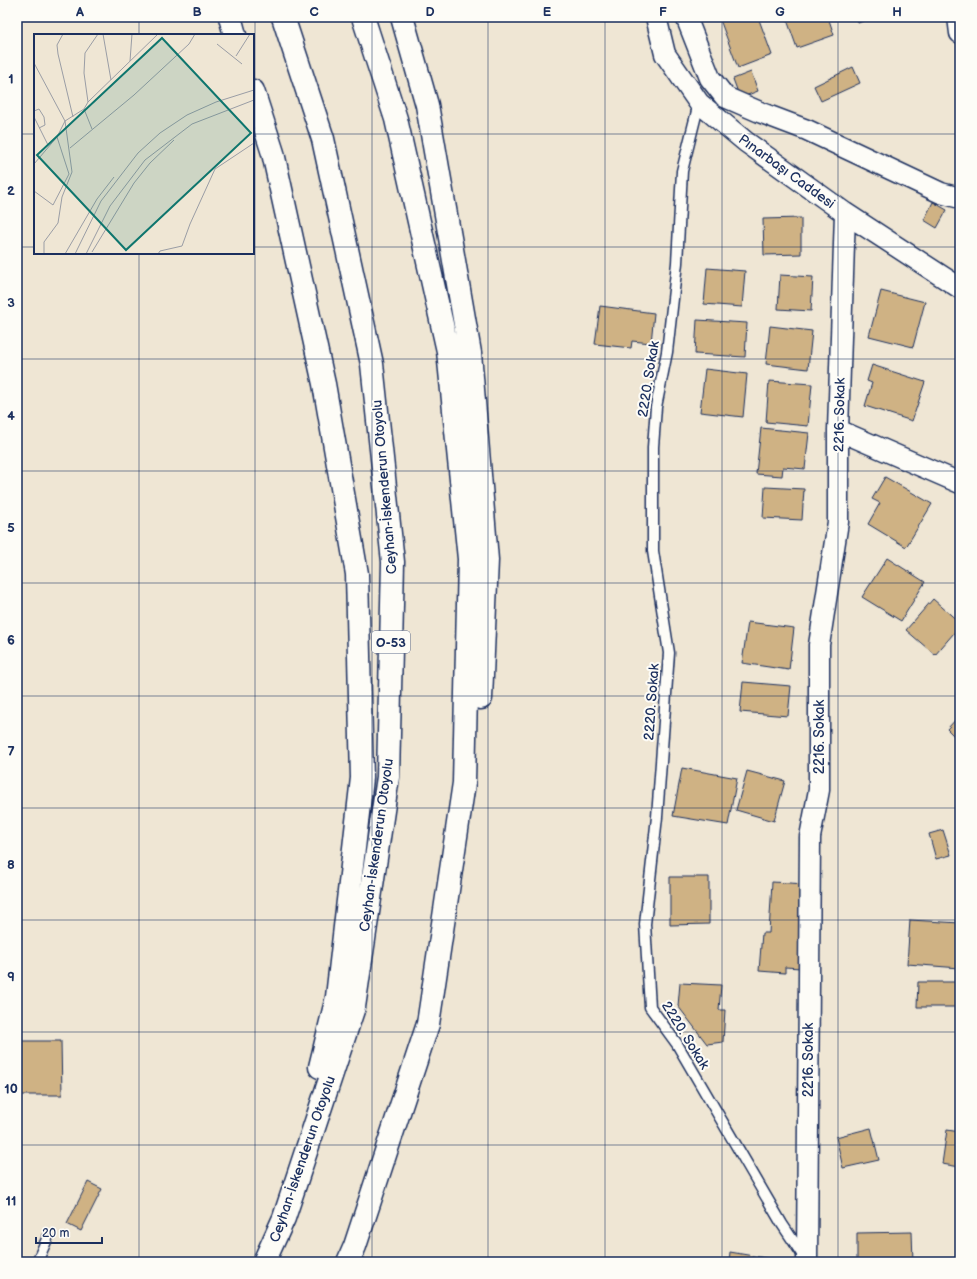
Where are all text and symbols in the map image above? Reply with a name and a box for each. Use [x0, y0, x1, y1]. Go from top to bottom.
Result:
text: A [75, 4, 84, 20]
text: B [192, 4, 202, 20]
text: C [309, 4, 319, 20]
text: D [425, 4, 435, 20]
text: E [543, 4, 552, 20]
text: F [659, 4, 667, 20]
text: G [775, 4, 785, 20]
text: H [892, 4, 902, 20]
inset map [34, 34, 254, 254]
text: 1 [8, 71, 14, 87]
street label: Pınarbaşı Caddesi [735, 131, 838, 212]
text: 2 [7, 183, 15, 199]
text: 3 [7, 295, 15, 311]
street label: 2220. Sokak [634, 340, 663, 418]
street label: 2216. Sokak [830, 378, 849, 452]
street label: Ceyhan-İskenderun Otoyolu [367, 399, 401, 575]
text: 4 [7, 408, 15, 424]
text: 5 [7, 520, 15, 536]
road number: O-53 [372, 631, 410, 653]
text: 6 [7, 632, 15, 648]
street label: 2220. Sokak [640, 663, 663, 741]
street label: 2216. Sokak [811, 700, 828, 774]
text: 7 [7, 744, 15, 760]
street label: Ceyhan-İskenderun Otoyolu [355, 757, 397, 933]
text: 8 [7, 857, 15, 873]
text: 9 [7, 969, 15, 985]
street label: 2220. Sokak [658, 998, 713, 1073]
street label: 2216. Sokak [800, 1023, 817, 1097]
street label: Ceyhan-İskenderun Otoyolu [265, 1073, 339, 1245]
text: 10 [4, 1081, 18, 1097]
text: 11 [6, 1193, 16, 1209]
scale bar [36, 1219, 102, 1245]
text: 20 m [42, 1226, 69, 1241]

